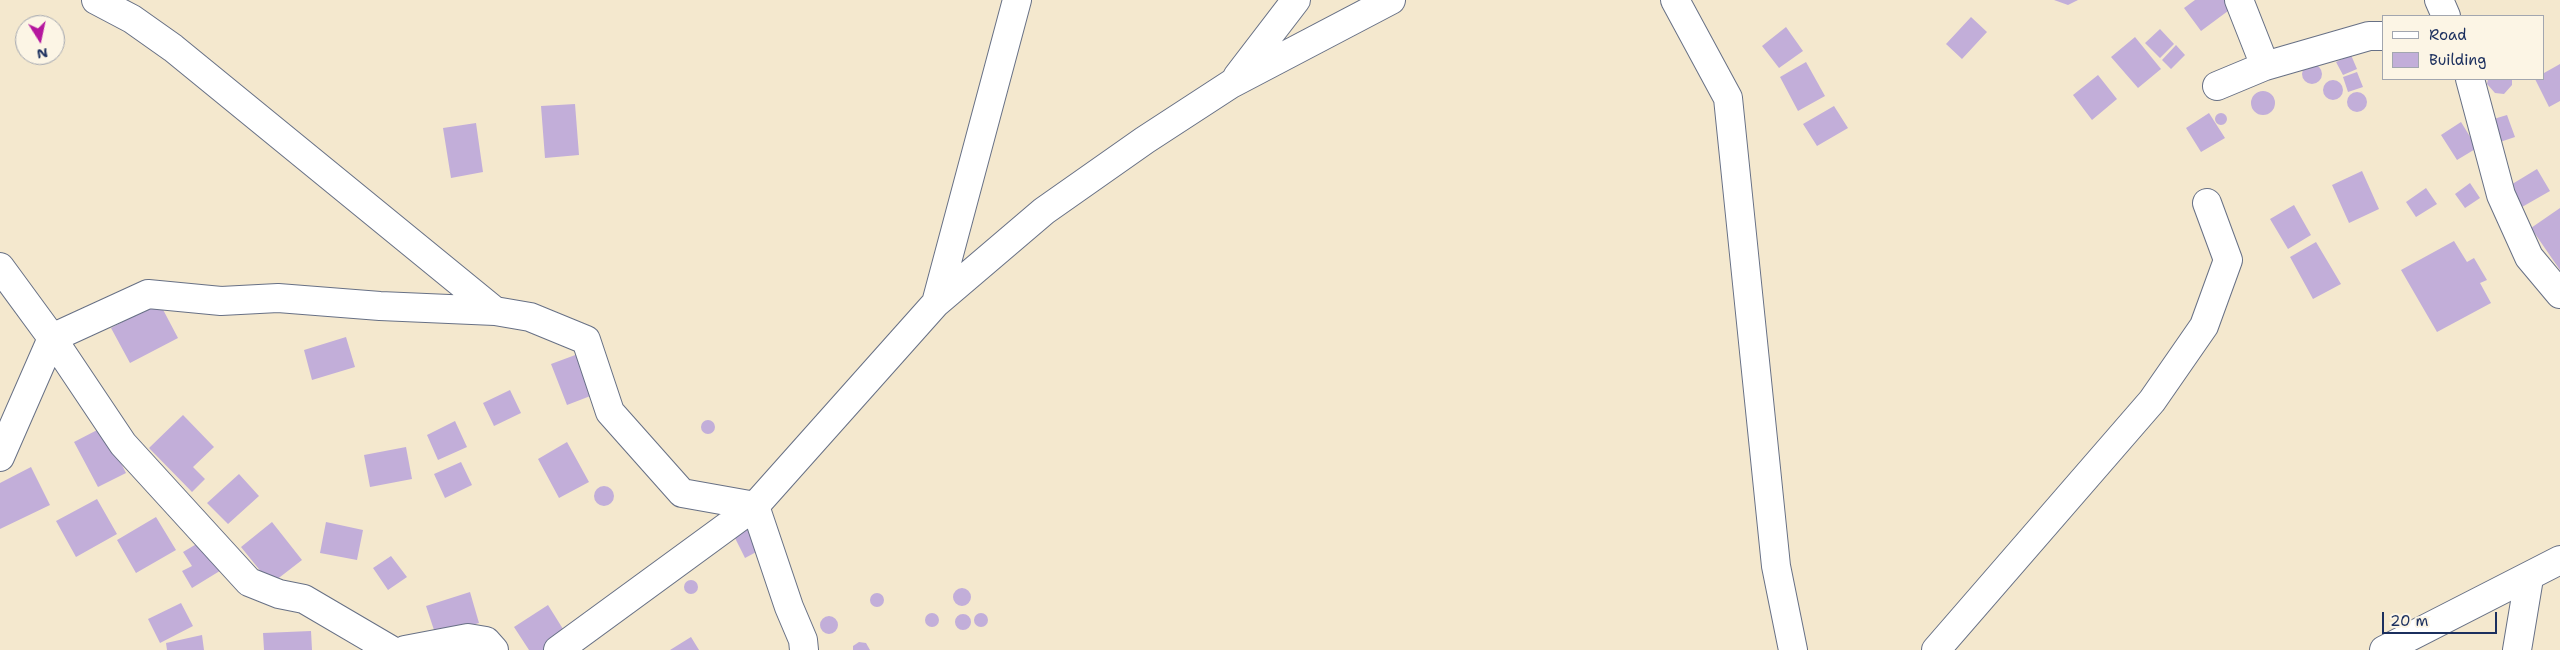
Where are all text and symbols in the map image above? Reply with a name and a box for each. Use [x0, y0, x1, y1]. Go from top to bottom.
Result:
north arrow [15, 15, 65, 65]
legend [2382, 15, 2545, 80]
text: Road [2429, 25, 2467, 45]
text: N [35, 44, 49, 64]
text: Building [2429, 50, 2486, 70]
scale bar [2385, 602, 2500, 634]
text: 20 m [2390, 611, 2429, 631]

